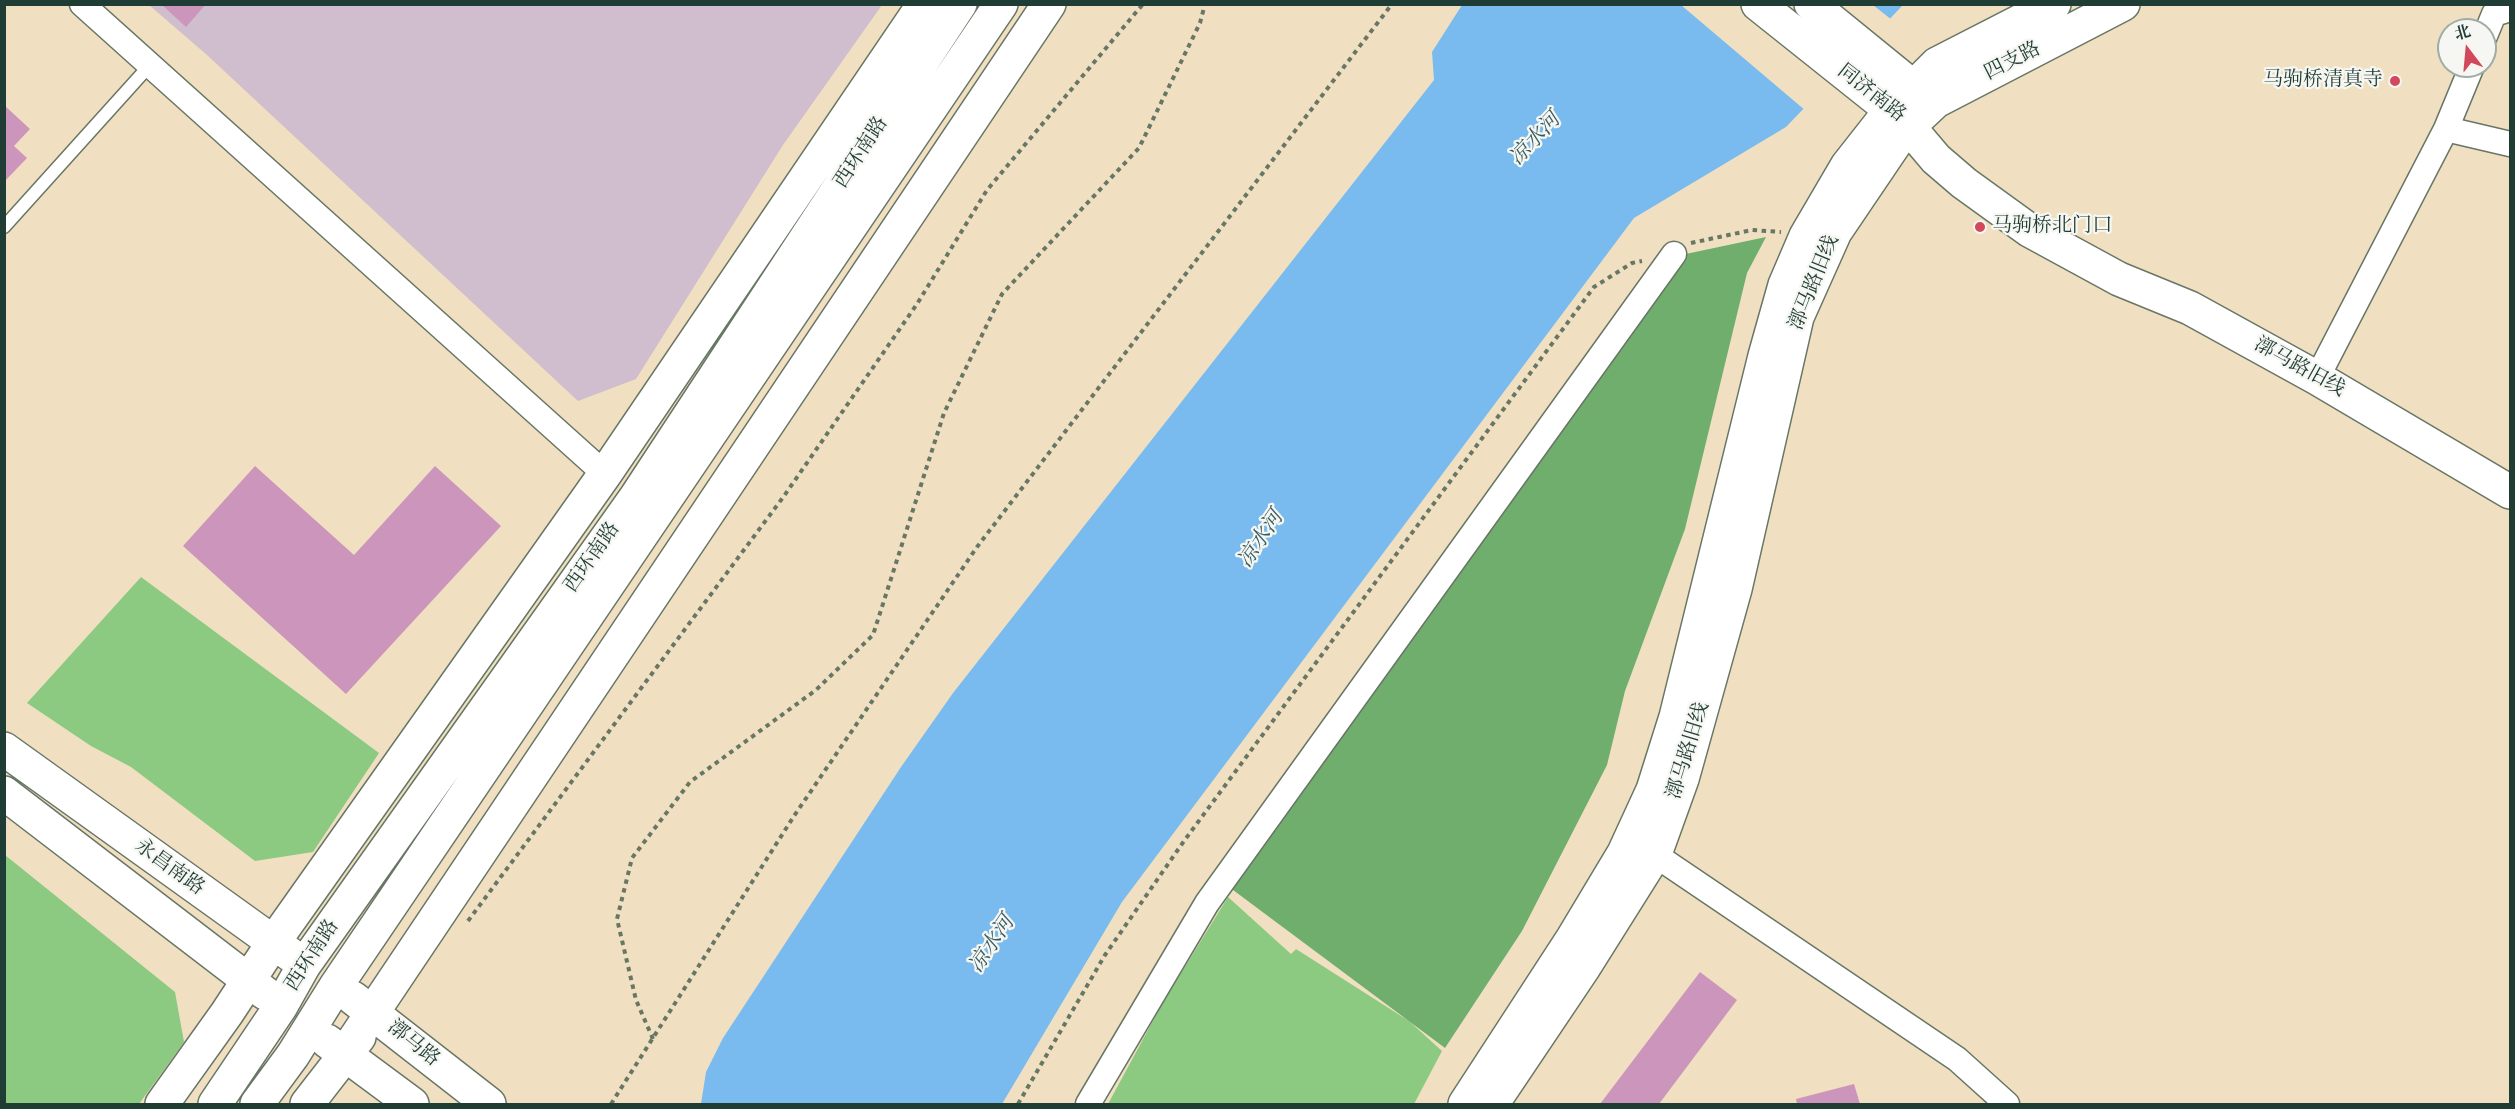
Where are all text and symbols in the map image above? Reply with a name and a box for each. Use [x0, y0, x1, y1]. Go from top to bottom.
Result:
north arrow [2437, 18, 2497, 78]
text: 北 [2452, 21, 2473, 44]
street label: 四支路 [1981, 38, 2045, 86]
street label: 同济南路 [1832, 60, 1910, 128]
place label: 马驹桥清真寺 [2263, 69, 2383, 93]
marker: 马驹桥清真寺 [2388, 74, 2402, 88]
water label: 凉水河 [1505, 108, 1567, 172]
street label: 西环南路 [830, 113, 894, 193]
place label: 马驹桥北门口 [1992, 215, 2112, 239]
marker: 马驹桥北门口 [1973, 220, 1987, 234]
street label: 漷马路旧线 [1785, 232, 1845, 334]
street label: 漷马路旧线 [2249, 333, 2349, 403]
water label: 凉水河 [1234, 507, 1290, 573]
street label: 西环南路 [560, 518, 626, 598]
street label: 漷马路旧线 [1663, 700, 1715, 802]
street label: 永昌南路 [130, 835, 208, 901]
water label: 凉水河 [965, 912, 1021, 978]
street label: 西环南路 [281, 916, 345, 996]
street label: 漷马路 [382, 1016, 444, 1072]

